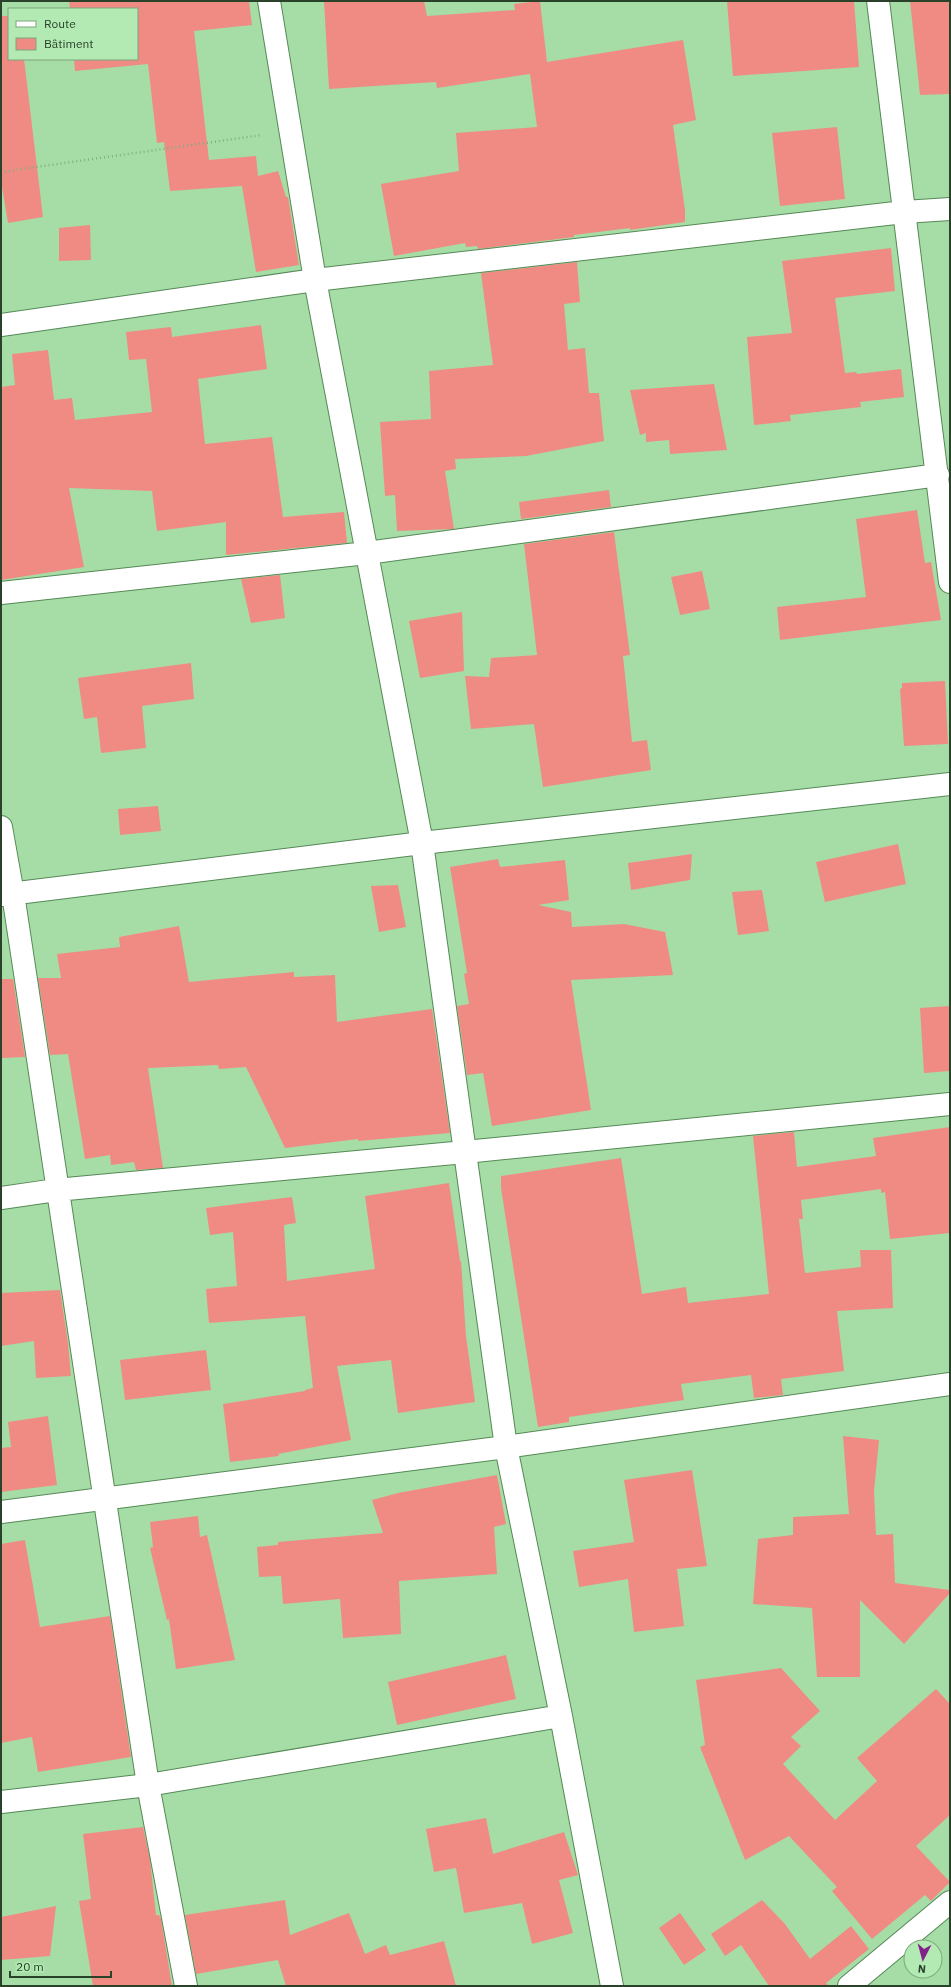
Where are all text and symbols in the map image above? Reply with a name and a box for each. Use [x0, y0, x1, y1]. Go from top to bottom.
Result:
legend [8, 8, 138, 60]
text: Route [44, 16, 76, 31]
text: Bâtiment [44, 36, 94, 51]
north arrow [903, 1939, 943, 1979]
scale bar [10, 1953, 111, 1979]
text: 20 m [16, 1959, 44, 1974]
text: N [917, 1962, 927, 1976]

